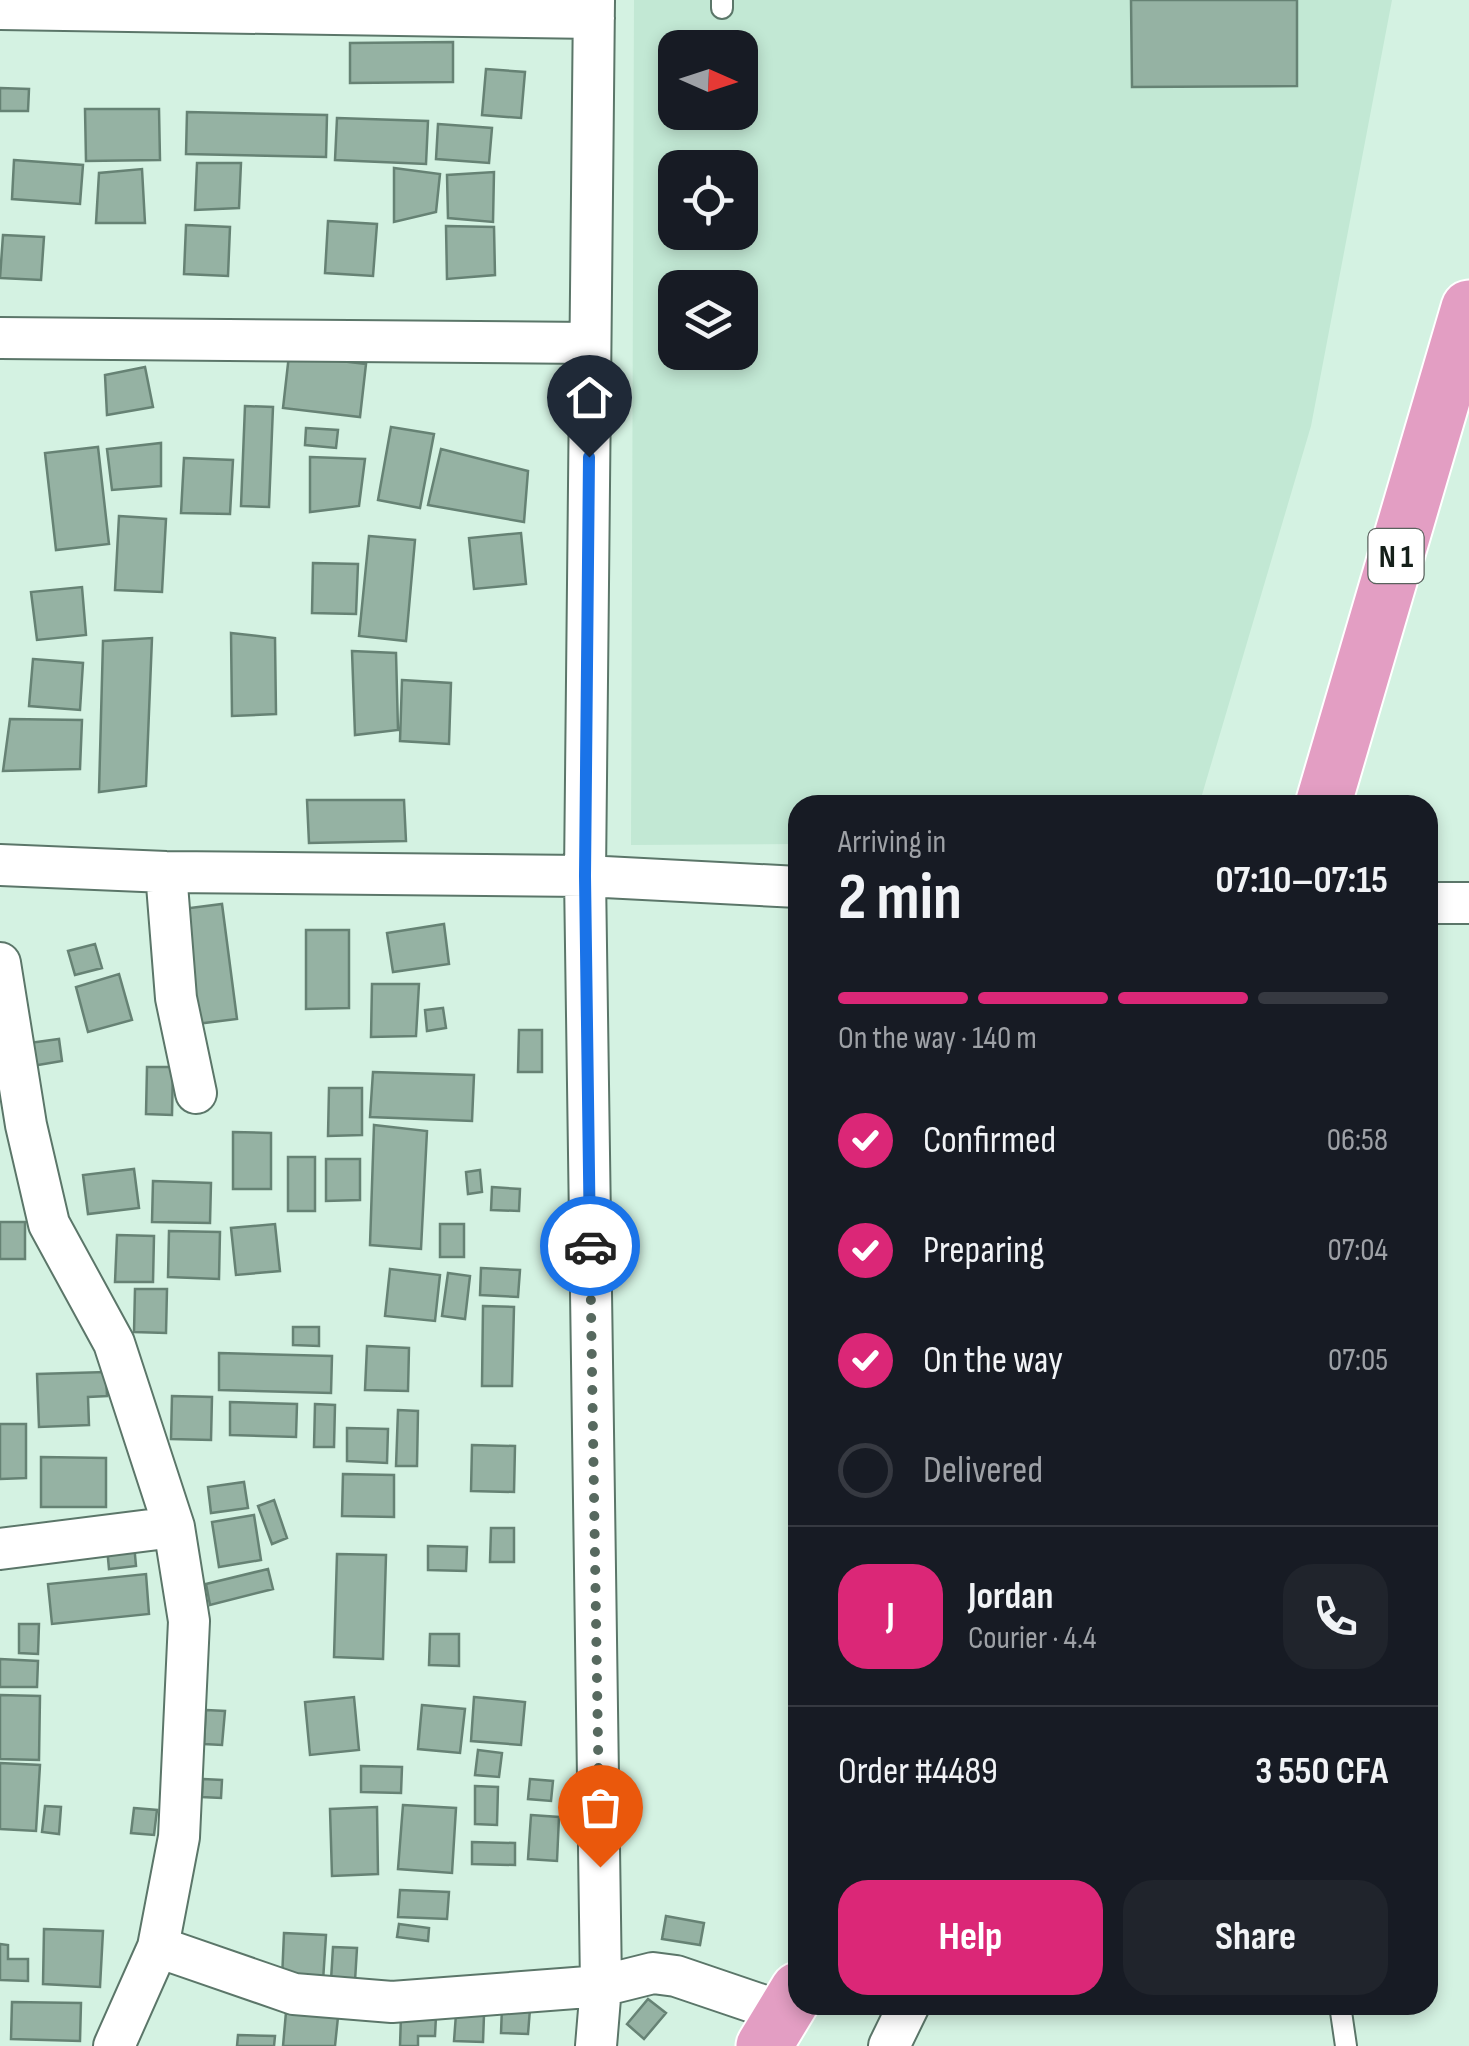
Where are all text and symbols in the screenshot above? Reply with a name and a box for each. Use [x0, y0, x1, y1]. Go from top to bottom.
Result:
north arrow [658, 30, 758, 130]
map controls [658, 30, 758, 370]
button: locate [658, 150, 758, 250]
button: layers [658, 270, 758, 370]
pin [547, 355, 632, 458]
icon: home [562, 370, 617, 425]
road number: N 1 [1368, 529, 1424, 583]
text: Arriving in [838, 823, 946, 862]
text: 07:10–07:15 [1215, 858, 1388, 903]
text: 2 min [838, 860, 962, 938]
text: On the way · 140 m [838, 1019, 1037, 1058]
icon: check [838, 1113, 893, 1168]
text: Confirmed [923, 1118, 1056, 1163]
text: 06:58 [1327, 1121, 1388, 1160]
courier [540, 1196, 640, 1296]
icon: car [563, 1219, 618, 1274]
icon: check [838, 1223, 893, 1278]
text: Preparing [923, 1228, 1044, 1273]
text: 07:04 [1328, 1231, 1388, 1270]
icon: check [838, 1333, 893, 1388]
text: On the way [923, 1338, 1063, 1383]
text: 07:05 [1328, 1341, 1388, 1380]
text: Delivered [923, 1448, 1043, 1493]
button: phone [1283, 1564, 1388, 1669]
text: Jordan [968, 1574, 1053, 1619]
text: J [886, 1594, 895, 1639]
text: Courier · 4.4 [968, 1619, 1096, 1658]
text: Order #4489 [838, 1749, 998, 1794]
text: 3 550 CFA [1255, 1749, 1388, 1794]
pin [558, 1765, 643, 1868]
icon: bag [573, 1780, 628, 1835]
button: Help [838, 1880, 1103, 1995]
button: Share [1123, 1880, 1388, 1995]

